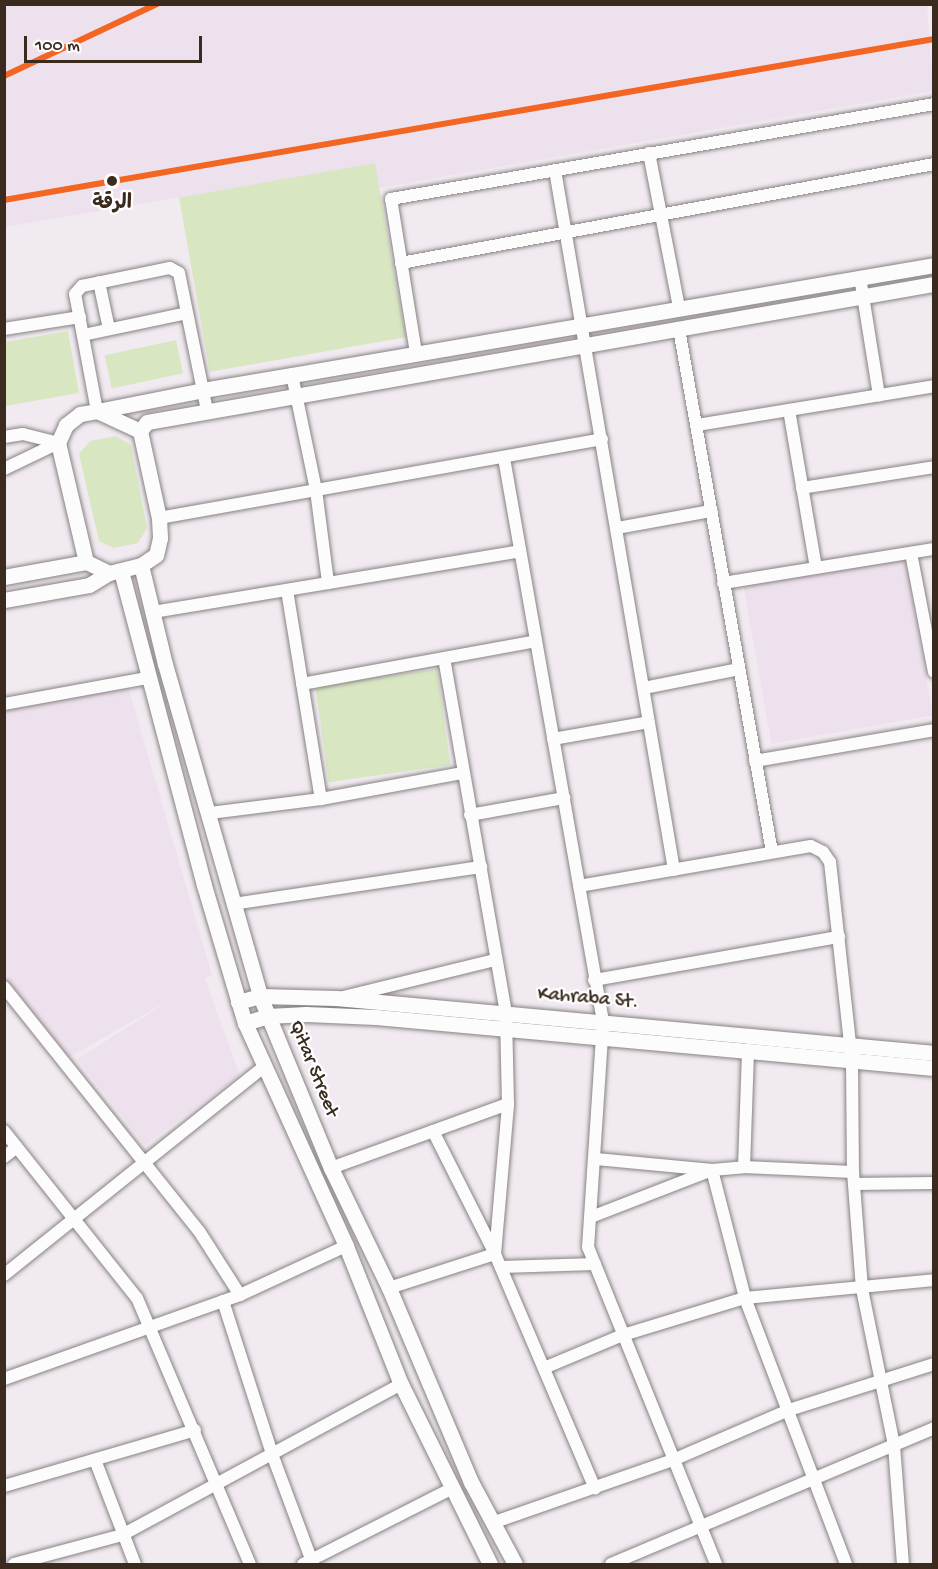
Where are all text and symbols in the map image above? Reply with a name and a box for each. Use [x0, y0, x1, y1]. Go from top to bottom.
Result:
scale bar [27, 24, 206, 62]
text: 100 m [35, 36, 80, 57]
marker: الرقة [103, 172, 121, 190]
place label: الرقة [92, 192, 132, 216]
street label: Kahraba St. [537, 983, 639, 1015]
street label: Qitar Street [283, 1017, 343, 1121]

